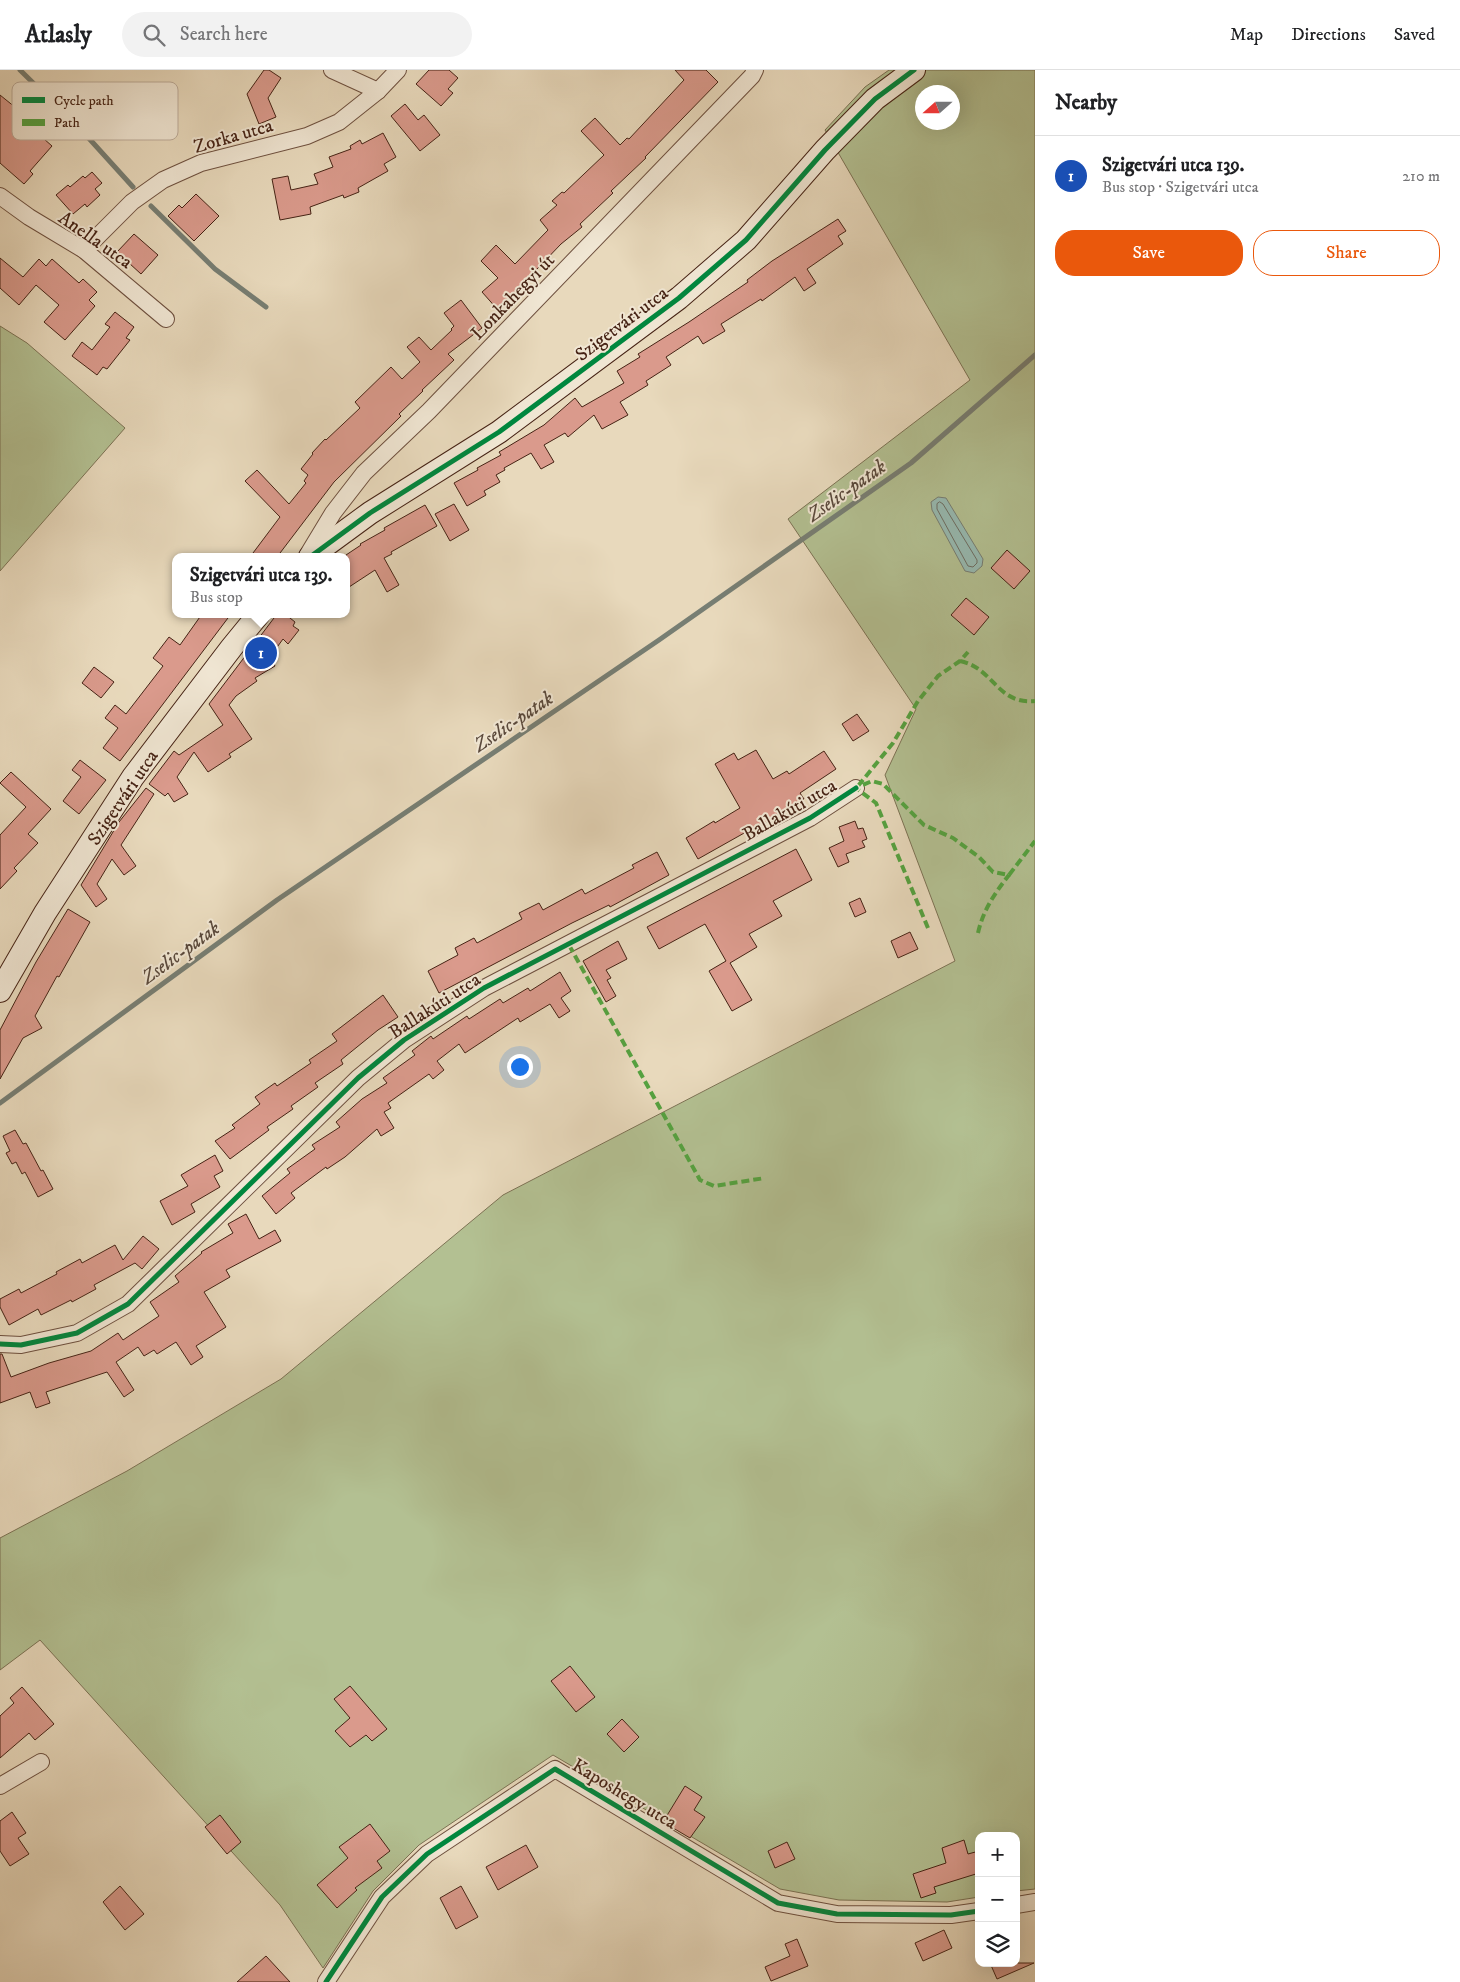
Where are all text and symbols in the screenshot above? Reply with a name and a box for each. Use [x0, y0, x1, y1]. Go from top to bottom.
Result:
search box [122, 12, 472, 57]
text: Atlasly [25, 20, 92, 50]
icon: search [140, 21, 168, 49]
text: Search here [180, 23, 268, 46]
text: Map [1230, 24, 1263, 46]
text: Directions [1291, 24, 1366, 46]
text: Saved [1394, 24, 1435, 46]
legend [12, 82, 178, 140]
north arrow [915, 85, 960, 130]
text: Nearby [1055, 90, 1117, 116]
text: Cycle path [54, 92, 114, 110]
text: Path [54, 114, 81, 132]
street label: Zorka utca [191, 114, 276, 159]
text: Szigetvári utca 139. [1102, 154, 1244, 177]
text: 1 [1068, 166, 1074, 186]
text: 210 m [1402, 166, 1440, 186]
text: Bus stop · Szigetvári utca [1102, 177, 1258, 197]
street label: Anella utca [54, 206, 137, 274]
button: Save [1055, 230, 1243, 276]
button: Share [1253, 230, 1440, 276]
street label: Lonkahegyi út [466, 249, 560, 345]
street label: Szigetvári utca [571, 282, 673, 367]
water label: Zselic-patak [802, 454, 892, 528]
popup [172, 553, 350, 618]
text: Szigetvári utca 139. [190, 564, 332, 587]
text: Bus stop [190, 587, 243, 607]
pin: 1 [245, 634, 277, 672]
water label: Zselic-patak [468, 686, 559, 759]
street label: Szigetvári utca [83, 746, 164, 850]
street label: Ballakúti utca [739, 774, 841, 846]
water label: Zselic-patak [136, 916, 226, 991]
street label: Ballakúti utca [385, 968, 485, 1044]
your location [507, 1054, 533, 1080]
street label: Kaposhegy utca [568, 1754, 681, 1835]
map controls [975, 1832, 1020, 1967]
button: + [975, 1832, 1020, 1877]
button: − [975, 1877, 1020, 1922]
button: layers [975, 1922, 1020, 1967]

